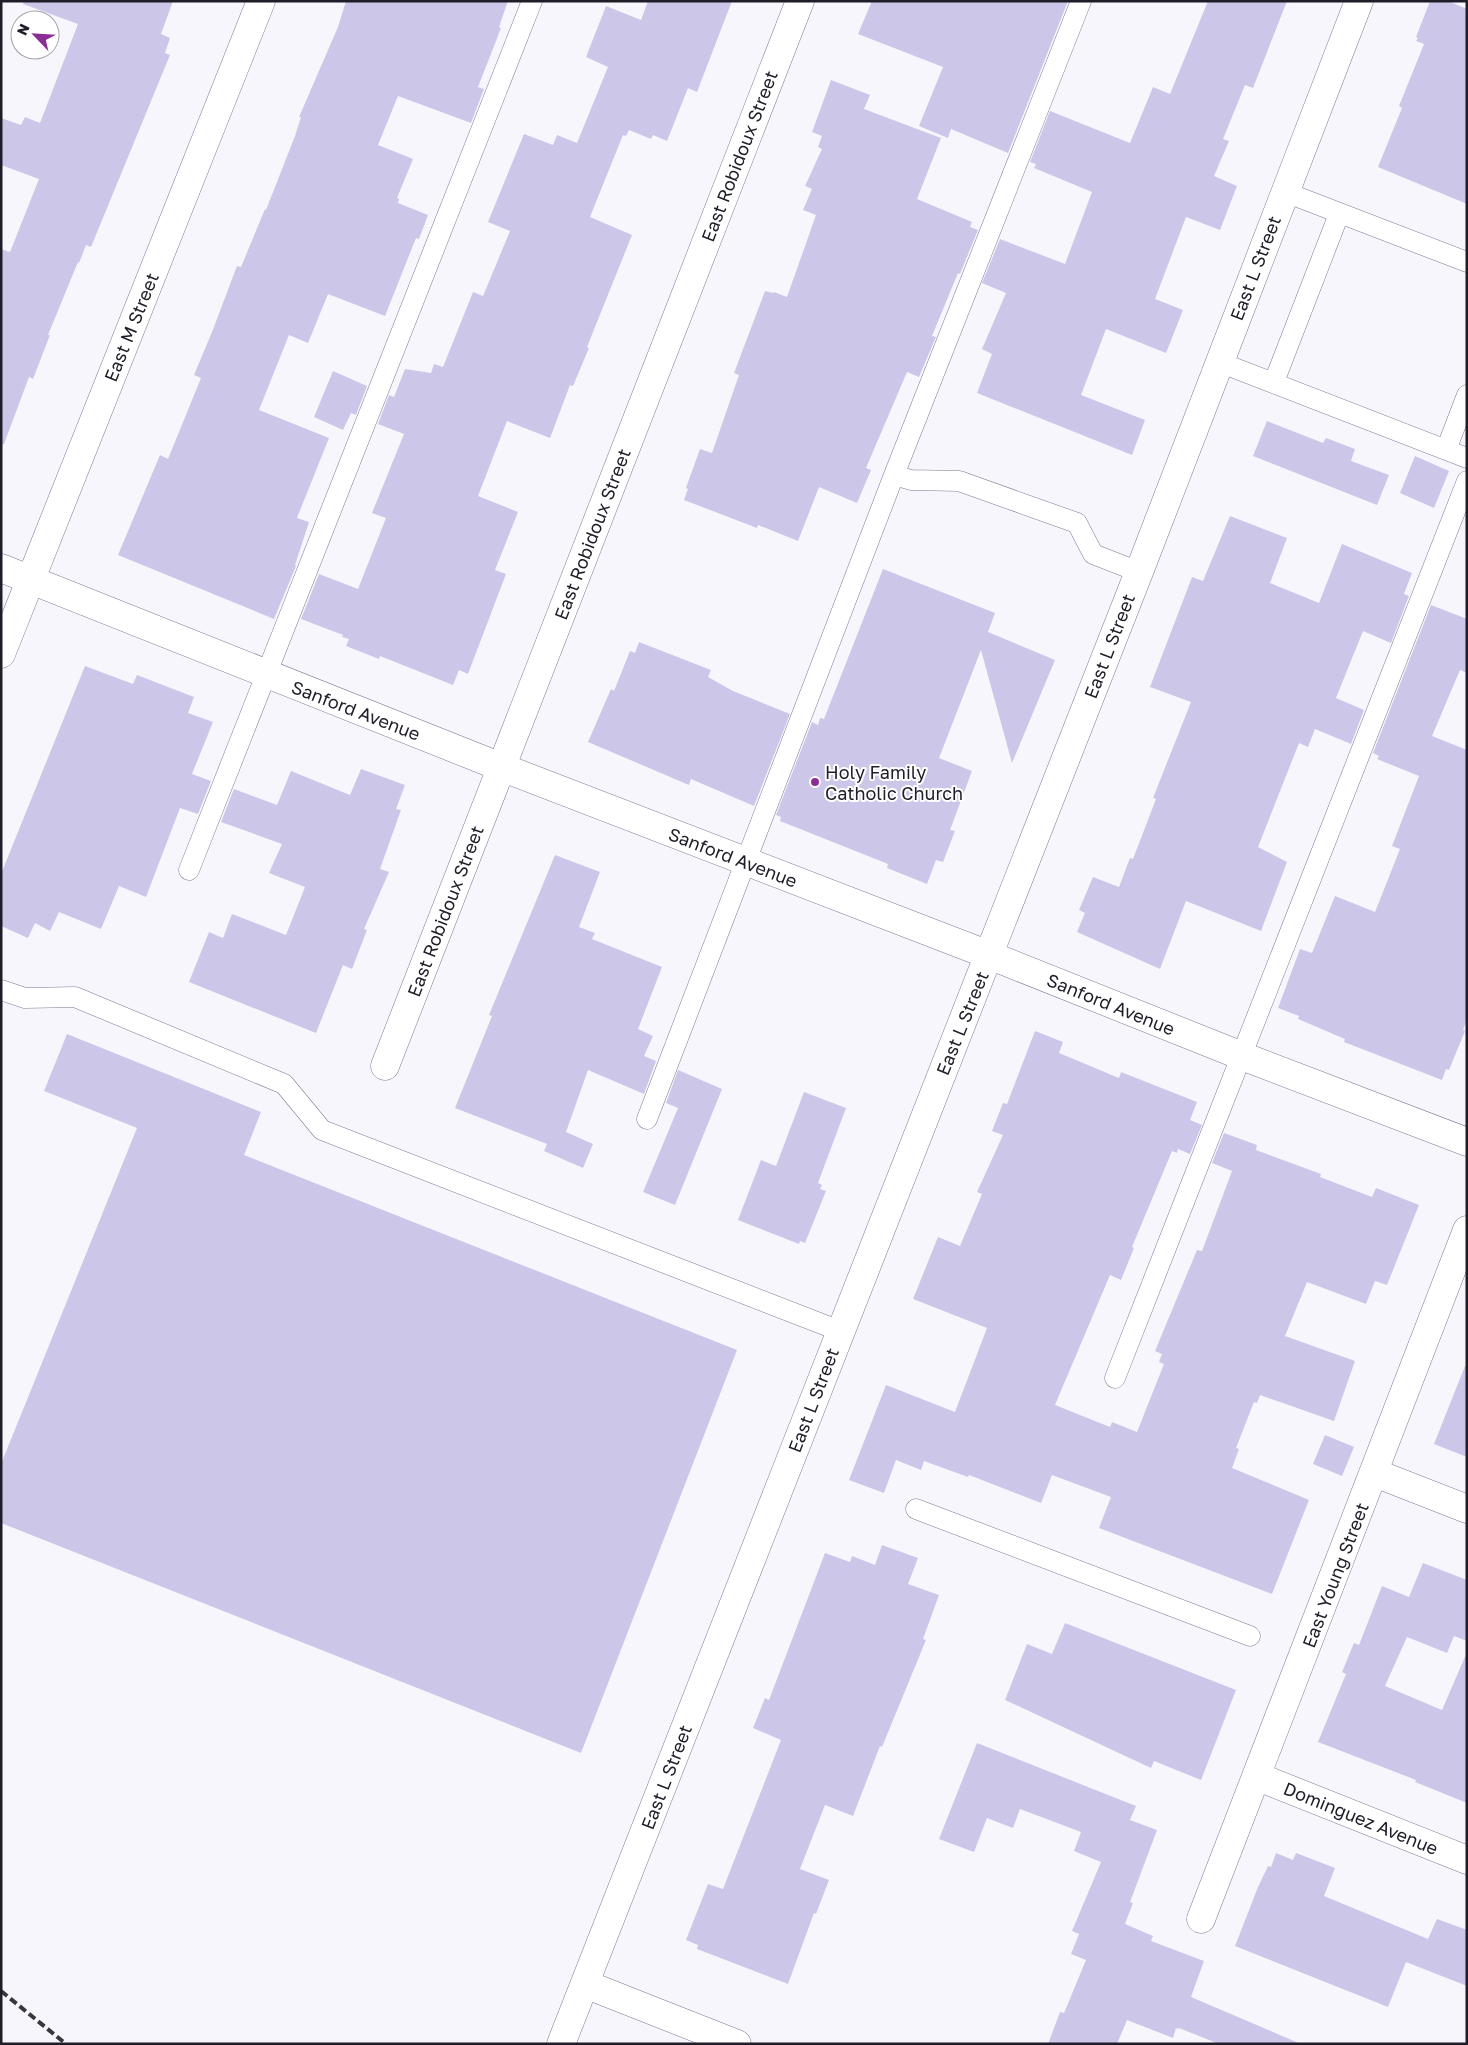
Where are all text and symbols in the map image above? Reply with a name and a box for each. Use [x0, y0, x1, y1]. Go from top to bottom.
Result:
north arrow [10, 10, 60, 60]
text: N [13, 21, 33, 38]
street label: East Robidoux Street [696, 67, 782, 245]
street label: East L Street [1225, 213, 1285, 323]
street label: East M Street [99, 269, 163, 385]
street label: East Robidoux Street [549, 445, 635, 623]
street label: East L Street [1079, 591, 1139, 701]
street label: Sanford Avenue [289, 675, 423, 745]
place label: Holy Family Catholic Church [825, 761, 963, 804]
marker: Holy Family Catholic Church [809, 776, 821, 788]
street label: East Robidoux Street [402, 822, 488, 1000]
street label: Sanford Avenue [666, 822, 800, 892]
street label: East L Street [931, 968, 993, 1078]
street label: Sanford Avenue [1044, 968, 1178, 1040]
street label: East L Street [783, 1345, 843, 1455]
street label: East Young Street [1297, 1499, 1373, 1651]
street label: East L Street [636, 1722, 696, 1832]
street label: Dominguez Avenue [1280, 1777, 1442, 1859]

